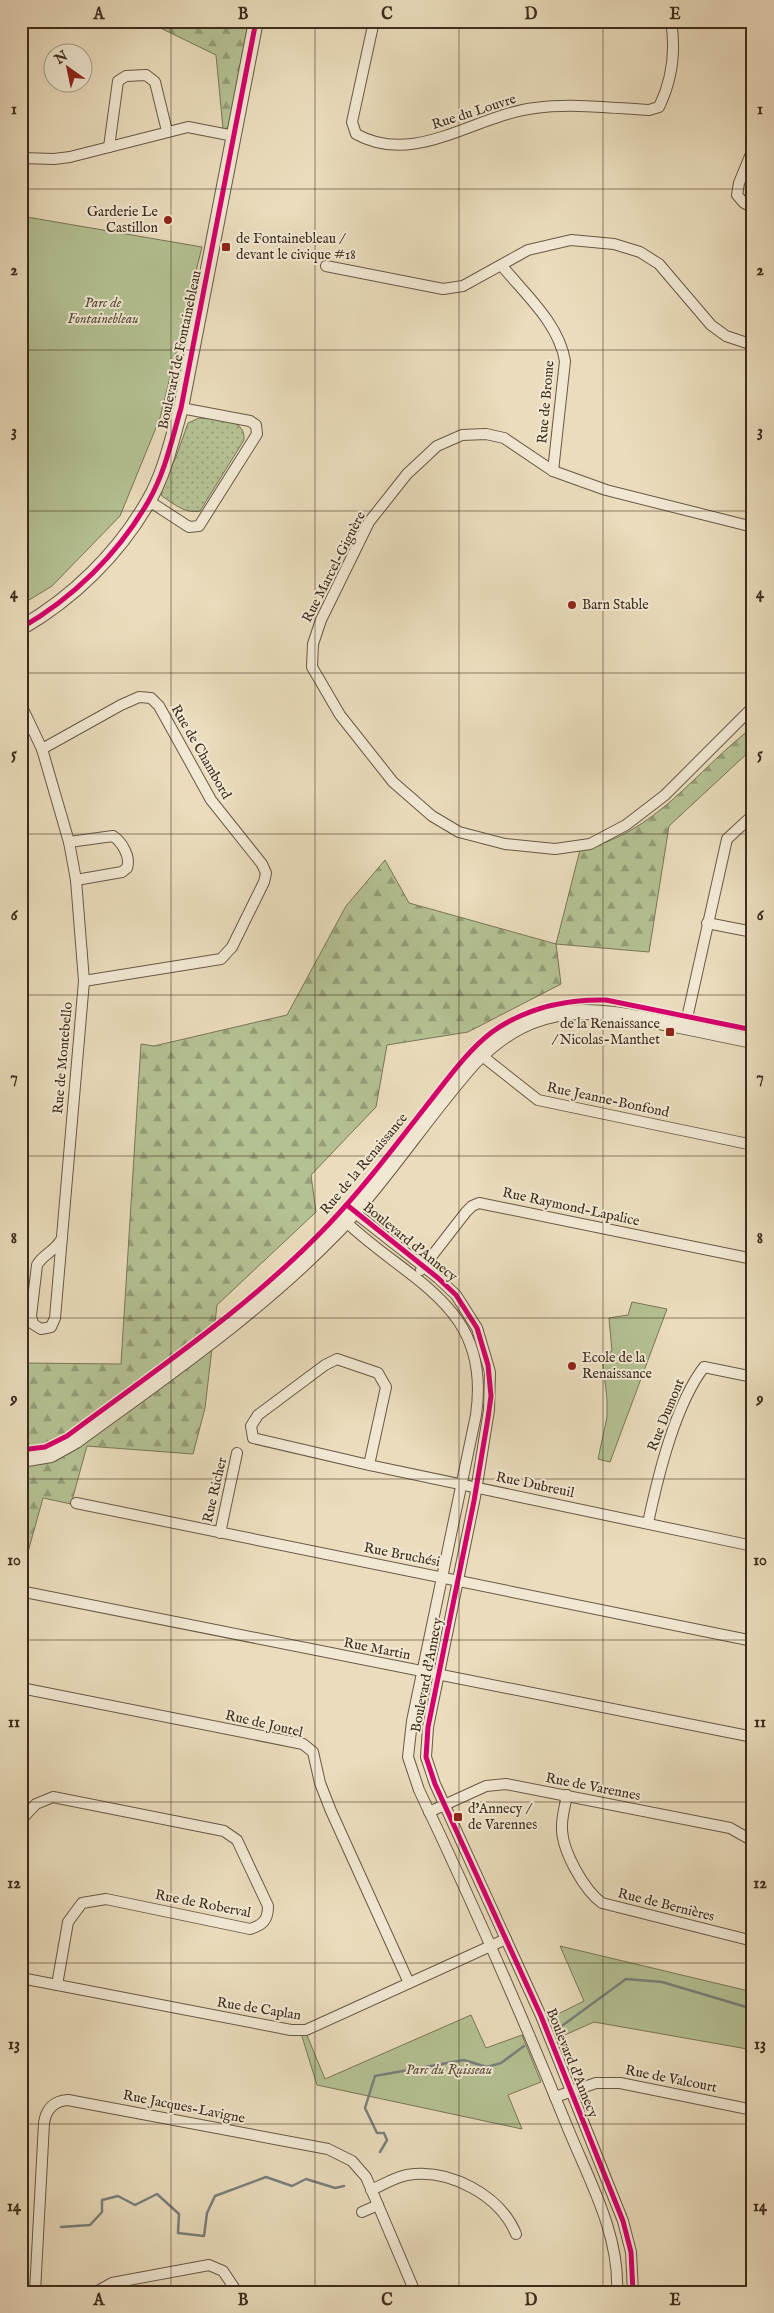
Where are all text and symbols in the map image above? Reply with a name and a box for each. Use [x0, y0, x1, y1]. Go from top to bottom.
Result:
text: A [93, 5, 106, 25]
text: B [238, 5, 249, 25]
text: C [381, 5, 393, 25]
text: D [525, 5, 538, 25]
text: E [669, 5, 681, 25]
north arrow [42, 42, 92, 92]
text: N [51, 47, 71, 69]
street label: Rue du Louvre [429, 90, 519, 134]
text: 1 [11, 100, 17, 120]
text: 1 [757, 100, 763, 120]
place label: Garderie Le Castillon [87, 203, 159, 237]
marker: Garderie Le Castillon [162, 214, 174, 226]
place label: de Fontainebleau / devant le civique #18 [236, 230, 356, 264]
marker: de Fontainebleau / devant le civique #18 [220, 241, 232, 253]
text: 2 [10, 261, 18, 281]
text: 2 [756, 261, 764, 281]
street label: Boulevard de Fontainebleau [154, 269, 206, 431]
park label: Parc de Fontainebleau [67, 294, 139, 328]
street label: Rue de Brome [533, 359, 559, 444]
text: 3 [11, 422, 17, 442]
text: 3 [757, 422, 763, 442]
street label: Rue Marcel-Giguère [298, 508, 370, 626]
text: 4 [10, 584, 19, 604]
text: 4 [756, 584, 765, 604]
place label: Barn Stable [582, 596, 649, 614]
marker: Barn Stable [566, 599, 578, 611]
street label: Rue de Chambord [167, 702, 236, 803]
text: 5 [11, 745, 17, 765]
text: 5 [757, 745, 763, 765]
text: 6 [11, 906, 19, 926]
text: 6 [757, 906, 765, 926]
street label: Rue de Montebello [49, 1001, 77, 1115]
place label: de la Renaissance / Nicolas-Manthet [552, 1015, 661, 1049]
marker: de la Renaissance / Nicolas-Manthet [664, 1026, 676, 1038]
text: 7 [10, 1068, 18, 1088]
text: 7 [756, 1068, 764, 1088]
street label: Rue Jeanne-Bonfond [545, 1078, 671, 1122]
street label: Rue de la Renaissance [316, 1109, 412, 1219]
street label: Rue Raymond-Lapalice [501, 1184, 642, 1230]
street label: Boulevard d'Annecy [359, 1198, 461, 1286]
text: 8 [11, 1229, 17, 1249]
text: 8 [757, 1229, 763, 1249]
place label: Ecole de la Renaissance [582, 1349, 653, 1383]
marker: Ecole de la Renaissance [566, 1360, 578, 1372]
street label: Rue Dumont [643, 1376, 689, 1454]
text: 9 [10, 1390, 18, 1410]
text: 9 [756, 1390, 764, 1410]
street label: Rue Richer [199, 1456, 231, 1524]
street label: Rue Dubreuil [494, 1468, 576, 1502]
street label: Rue Bruchési [362, 1539, 442, 1571]
text: 10 [7, 1551, 21, 1571]
text: 10 [753, 1551, 767, 1571]
street label: Boulevard d'Annecy [407, 1616, 447, 1734]
street label: Rue Martin [342, 1634, 412, 1664]
street label: Rue de Joutel [223, 1706, 305, 1742]
text: 11 [8, 1713, 20, 1733]
text: 11 [754, 1713, 766, 1733]
street label: Rue de Varennes [544, 1769, 642, 1805]
place label: d'Annecy / de Varennes [468, 1800, 537, 1834]
marker: d'Annecy / de Varennes [452, 1811, 464, 1823]
text: 12 [7, 1874, 21, 1894]
text: 12 [753, 1874, 767, 1894]
street label: Rue de Bernières [616, 1884, 716, 1926]
street label: Rue de Roberval [153, 1886, 253, 1922]
street label: Rue de Caplan [216, 1993, 303, 2025]
street label: Boulevard d'Annecy [542, 2006, 602, 2120]
text: 13 [8, 2035, 20, 2055]
text: 13 [754, 2035, 766, 2055]
park label: Parc du Ruisseau [406, 2061, 492, 2079]
street label: Rue de Valcourt [624, 2061, 719, 2097]
street label: Rue Jacques-Lavigne [121, 2086, 247, 2128]
text: 14 [7, 2197, 22, 2217]
text: 14 [753, 2197, 768, 2217]
text: A [93, 2291, 106, 2311]
text: B [238, 2291, 249, 2311]
text: C [381, 2291, 393, 2311]
text: D [525, 2291, 538, 2311]
text: E [669, 2291, 681, 2311]

